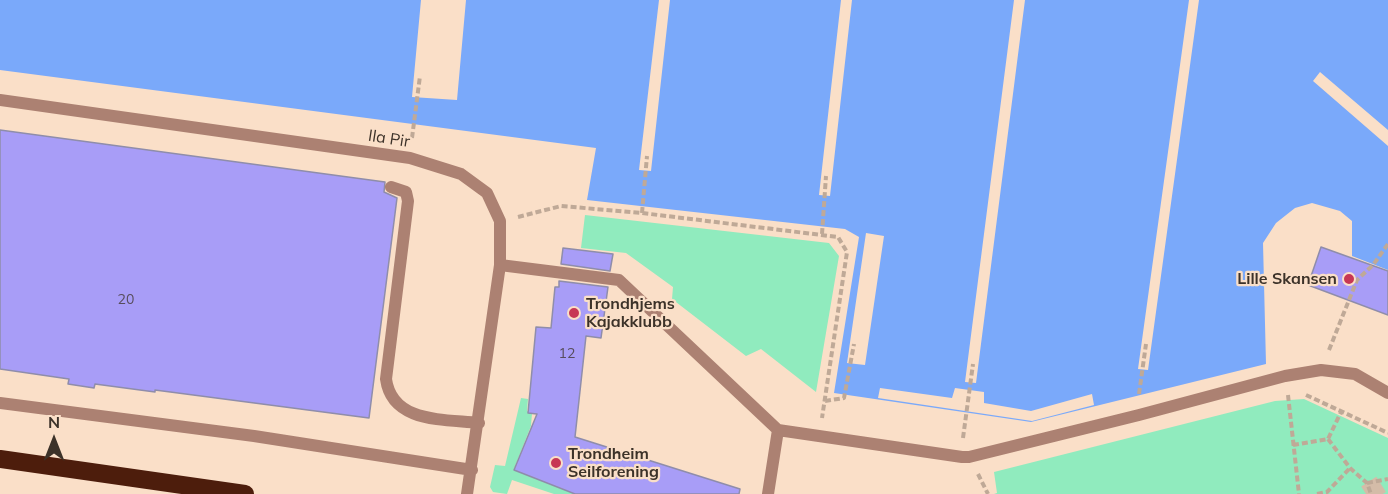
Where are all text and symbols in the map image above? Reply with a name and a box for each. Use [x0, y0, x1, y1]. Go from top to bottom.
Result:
street label: Ila Pir [367, 126, 411, 152]
place label: Lille Skansen [1237, 269, 1337, 289]
marker: Lille Skansen [1342, 272, 1356, 286]
house number: 20 [118, 292, 134, 308]
place label: Trondhjems Kajakklubb [586, 294, 675, 332]
marker: Trondhjems Kajakklubb [567, 306, 581, 320]
house number: 12 [559, 346, 575, 362]
north arrow [24, 410, 84, 470]
text: N [48, 412, 60, 432]
place label: Trondheim Seilforening [568, 444, 659, 482]
marker: Trondheim Seilforening [549, 456, 563, 470]

